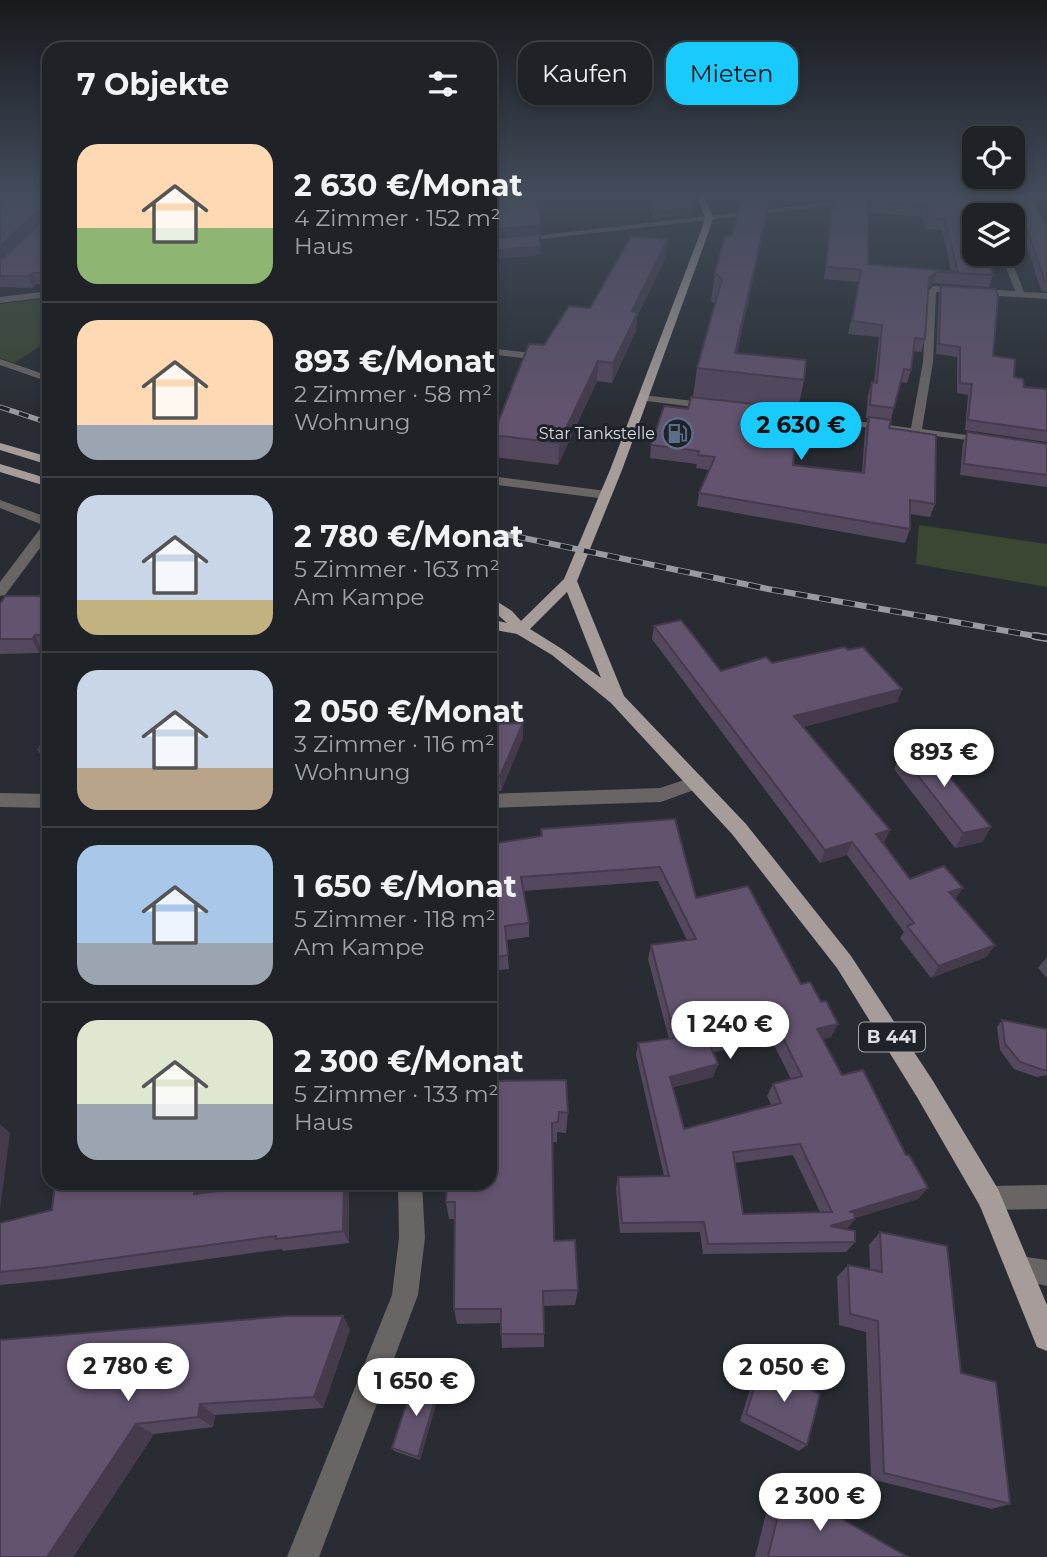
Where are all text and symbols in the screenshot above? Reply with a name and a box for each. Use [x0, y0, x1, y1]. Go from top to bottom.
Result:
chip: Kaufen [518, 42, 652, 105]
chip: Mieten [666, 42, 798, 105]
icon: filters [424, 65, 462, 103]
text: 7 Objekte [77, 66, 229, 103]
map controls [962, 126, 1025, 266]
button: locate [962, 126, 1025, 189]
text: 2 630 €/Monat [294, 167, 523, 204]
icon: home [133, 172, 217, 256]
button: layers [962, 203, 1025, 266]
text: 4 Zimmer · 152 m² [294, 204, 501, 232]
text: Haus [294, 232, 353, 260]
text: 893 €/Monat [294, 343, 496, 380]
icon: home [133, 348, 217, 432]
text: 2 Zimmer · 58 m² [294, 380, 492, 408]
pin: 2 630 € [736, 402, 866, 462]
text: Wohnung [294, 408, 411, 436]
text: 2 630 € [756, 411, 846, 439]
fuel station icon: Star Tankstelle [661, 416, 695, 450]
place label: Star Tankstelle [539, 424, 655, 443]
text: 2 780 €/Monat [294, 518, 524, 555]
icon: home [133, 523, 217, 607]
text: 5 Zimmer · 163 m² [294, 555, 500, 583]
text: Am Kampe [294, 583, 424, 611]
text: 2 050 €/Monat [294, 693, 524, 730]
icon: home [133, 698, 217, 782]
text: 3 Zimmer · 116 m² [294, 730, 495, 758]
pin: 893 € [895, 730, 993, 789]
text: 893 € [910, 738, 978, 766]
text: Wohnung [294, 758, 411, 786]
text: 1 650 €/Monat [294, 868, 517, 905]
icon: home [133, 873, 217, 957]
text: 5 Zimmer · 118 m² [294, 905, 496, 933]
text: Am Kampe [294, 933, 424, 961]
pin: 1 240 € [665, 1002, 795, 1061]
text: 1 240 € [687, 1010, 773, 1038]
road number: B 441 [859, 1022, 925, 1052]
text: 2 300 €/Monat [294, 1043, 524, 1080]
icon: home [133, 1048, 217, 1132]
text: 5 Zimmer · 133 m² [294, 1080, 498, 1108]
text: Haus [294, 1108, 353, 1136]
pin: 2 780 € [63, 1344, 193, 1403]
pin: 2 050 € [719, 1344, 849, 1404]
text: 2 780 € [83, 1352, 173, 1380]
text: 2 050 € [739, 1353, 829, 1381]
pin: 1 650 € [351, 1358, 481, 1418]
text: 1 650 € [374, 1367, 458, 1395]
pin: 2 300 € [755, 1474, 885, 1533]
text: 2 300 € [775, 1482, 865, 1510]

